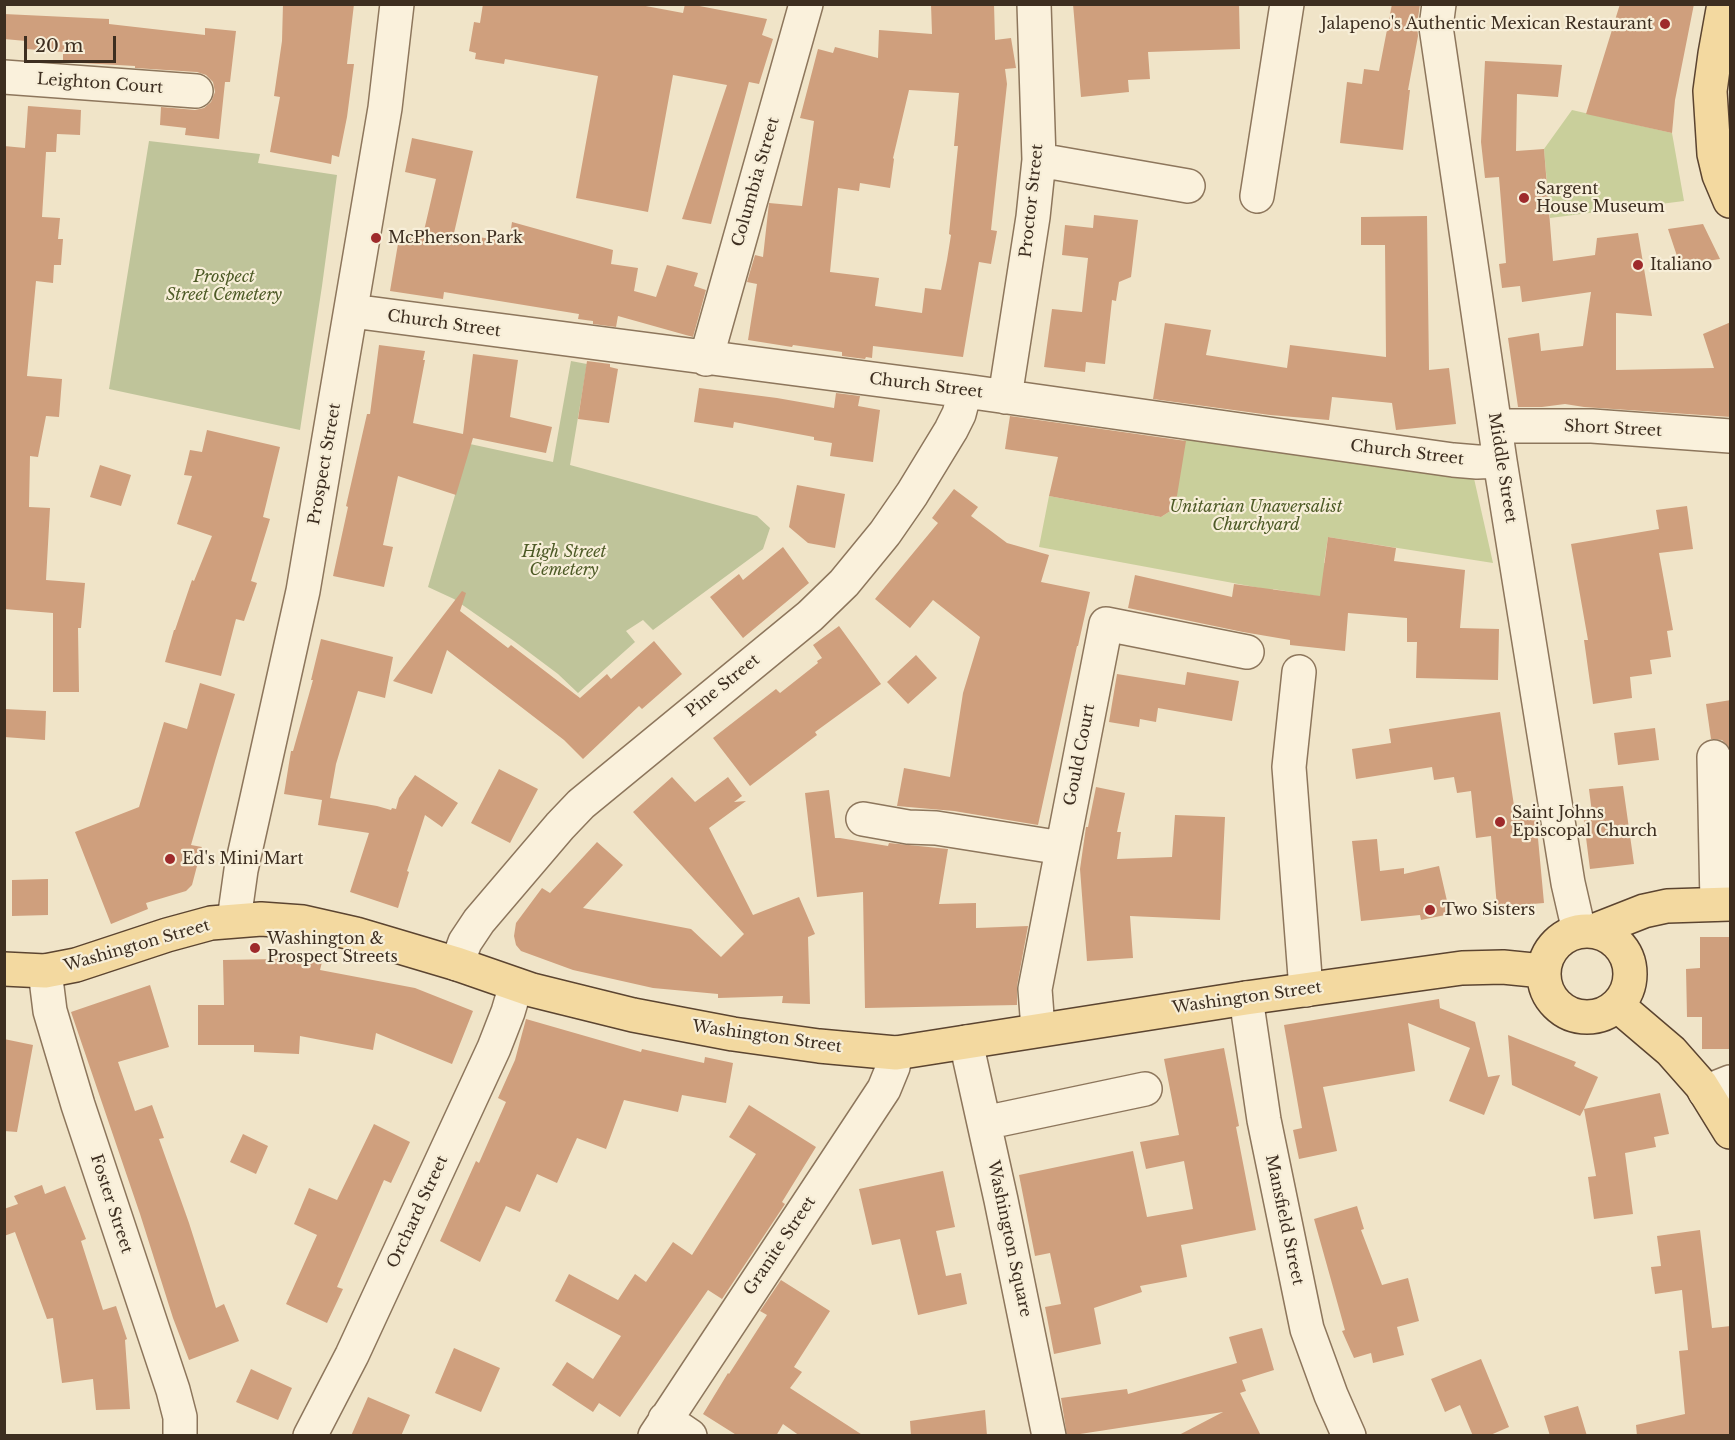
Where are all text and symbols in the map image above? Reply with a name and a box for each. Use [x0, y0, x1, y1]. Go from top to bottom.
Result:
place label: Jalapeno's Authentic Mexican Restaurant [1321, 14, 1653, 34]
marker: Jalapeno's Authentic Mexican Restaurant [1658, 17, 1672, 31]
scale bar [27, 24, 118, 62]
text: 20 m [35, 35, 83, 57]
street label: Leighton Court [36, 70, 164, 98]
street label: Columbia Street [728, 115, 784, 249]
street label: Proctor Street [1016, 143, 1048, 259]
place label: Sargent House Museum [1536, 179, 1665, 217]
marker: Sargent House Museum [1517, 191, 1531, 205]
place label: McPherson Park [388, 228, 523, 248]
marker: McPherson Park [369, 231, 383, 245]
place label: Italiano [1650, 255, 1712, 275]
marker: Italiano [1631, 258, 1645, 272]
park label: Prospect Street Cemetery [166, 267, 282, 305]
street label: Church Street [386, 307, 502, 341]
street label: Church Street [868, 370, 984, 402]
street label: Prospect Street [305, 401, 345, 527]
street label: Middle Street [1484, 411, 1520, 525]
street label: Short Street [1563, 417, 1663, 441]
street label: Church Street [1349, 437, 1465, 469]
park label: Unitarian Unaversalist Churchyard [1170, 497, 1342, 535]
park label: High Street Cemetery [522, 542, 606, 580]
street label: Pine Street [682, 650, 764, 722]
street label: Gould Court [1061, 702, 1099, 808]
place label: Saint Johns Episcopal Church [1512, 803, 1657, 841]
marker: Saint Johns Episcopal Church [1493, 815, 1507, 829]
place label: Ed's Mini Mart [182, 849, 303, 869]
marker: Ed's Mini Mart [163, 852, 177, 866]
place label: Two Sisters [1442, 900, 1535, 920]
marker: Two Sisters [1423, 903, 1437, 917]
street label: Washington Street [62, 916, 212, 976]
place label: Washington & Prospect Streets [267, 929, 398, 967]
marker: Washington & Prospect Streets [248, 941, 262, 955]
street label: Washington Street [1171, 978, 1323, 1018]
street label: Washington Street [691, 1017, 843, 1057]
street label: Foster Street [86, 1152, 136, 1256]
street label: Orchard Street [384, 1153, 452, 1271]
street label: Mansfield Street [1261, 1153, 1307, 1287]
street label: Washington Square [983, 1159, 1035, 1319]
street label: Granite Street [740, 1193, 820, 1299]

